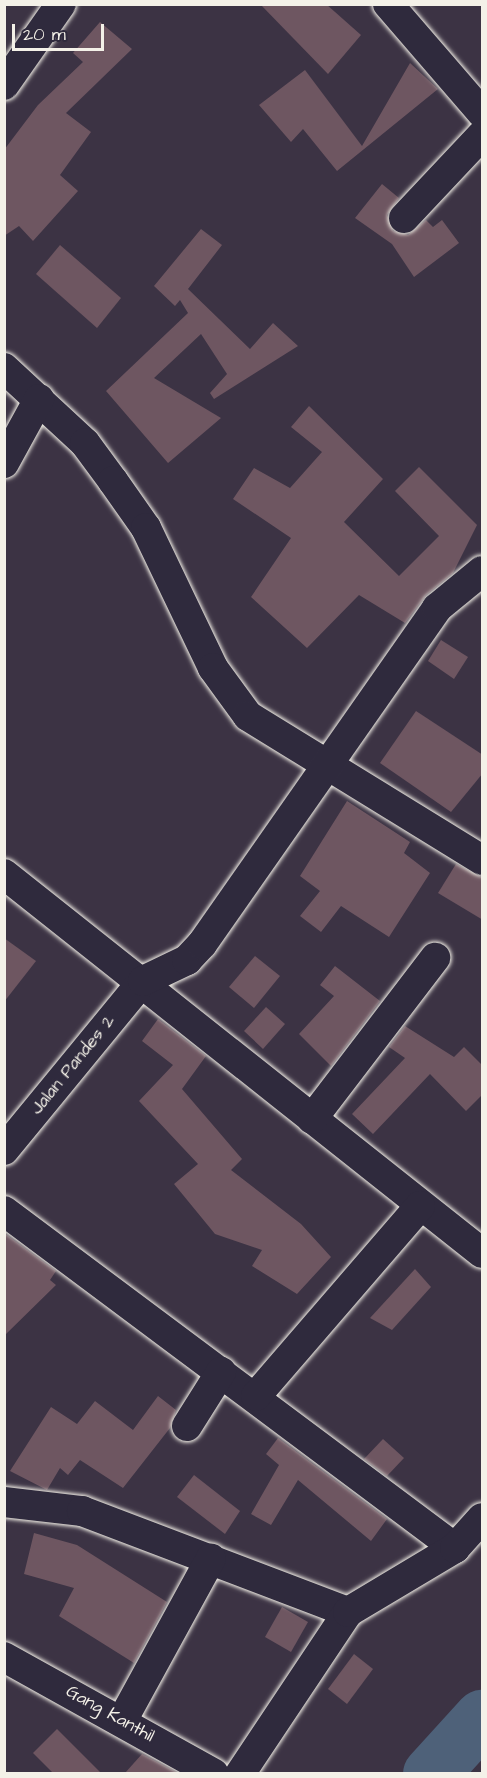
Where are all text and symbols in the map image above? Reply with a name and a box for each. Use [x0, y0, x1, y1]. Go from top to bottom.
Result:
scale bar [15, 12, 106, 50]
text: 20 m [23, 22, 66, 47]
street label: Jalan Pandes 2 [26, 1011, 120, 1119]
street label: Gang Kanthil [62, 1681, 158, 1747]

